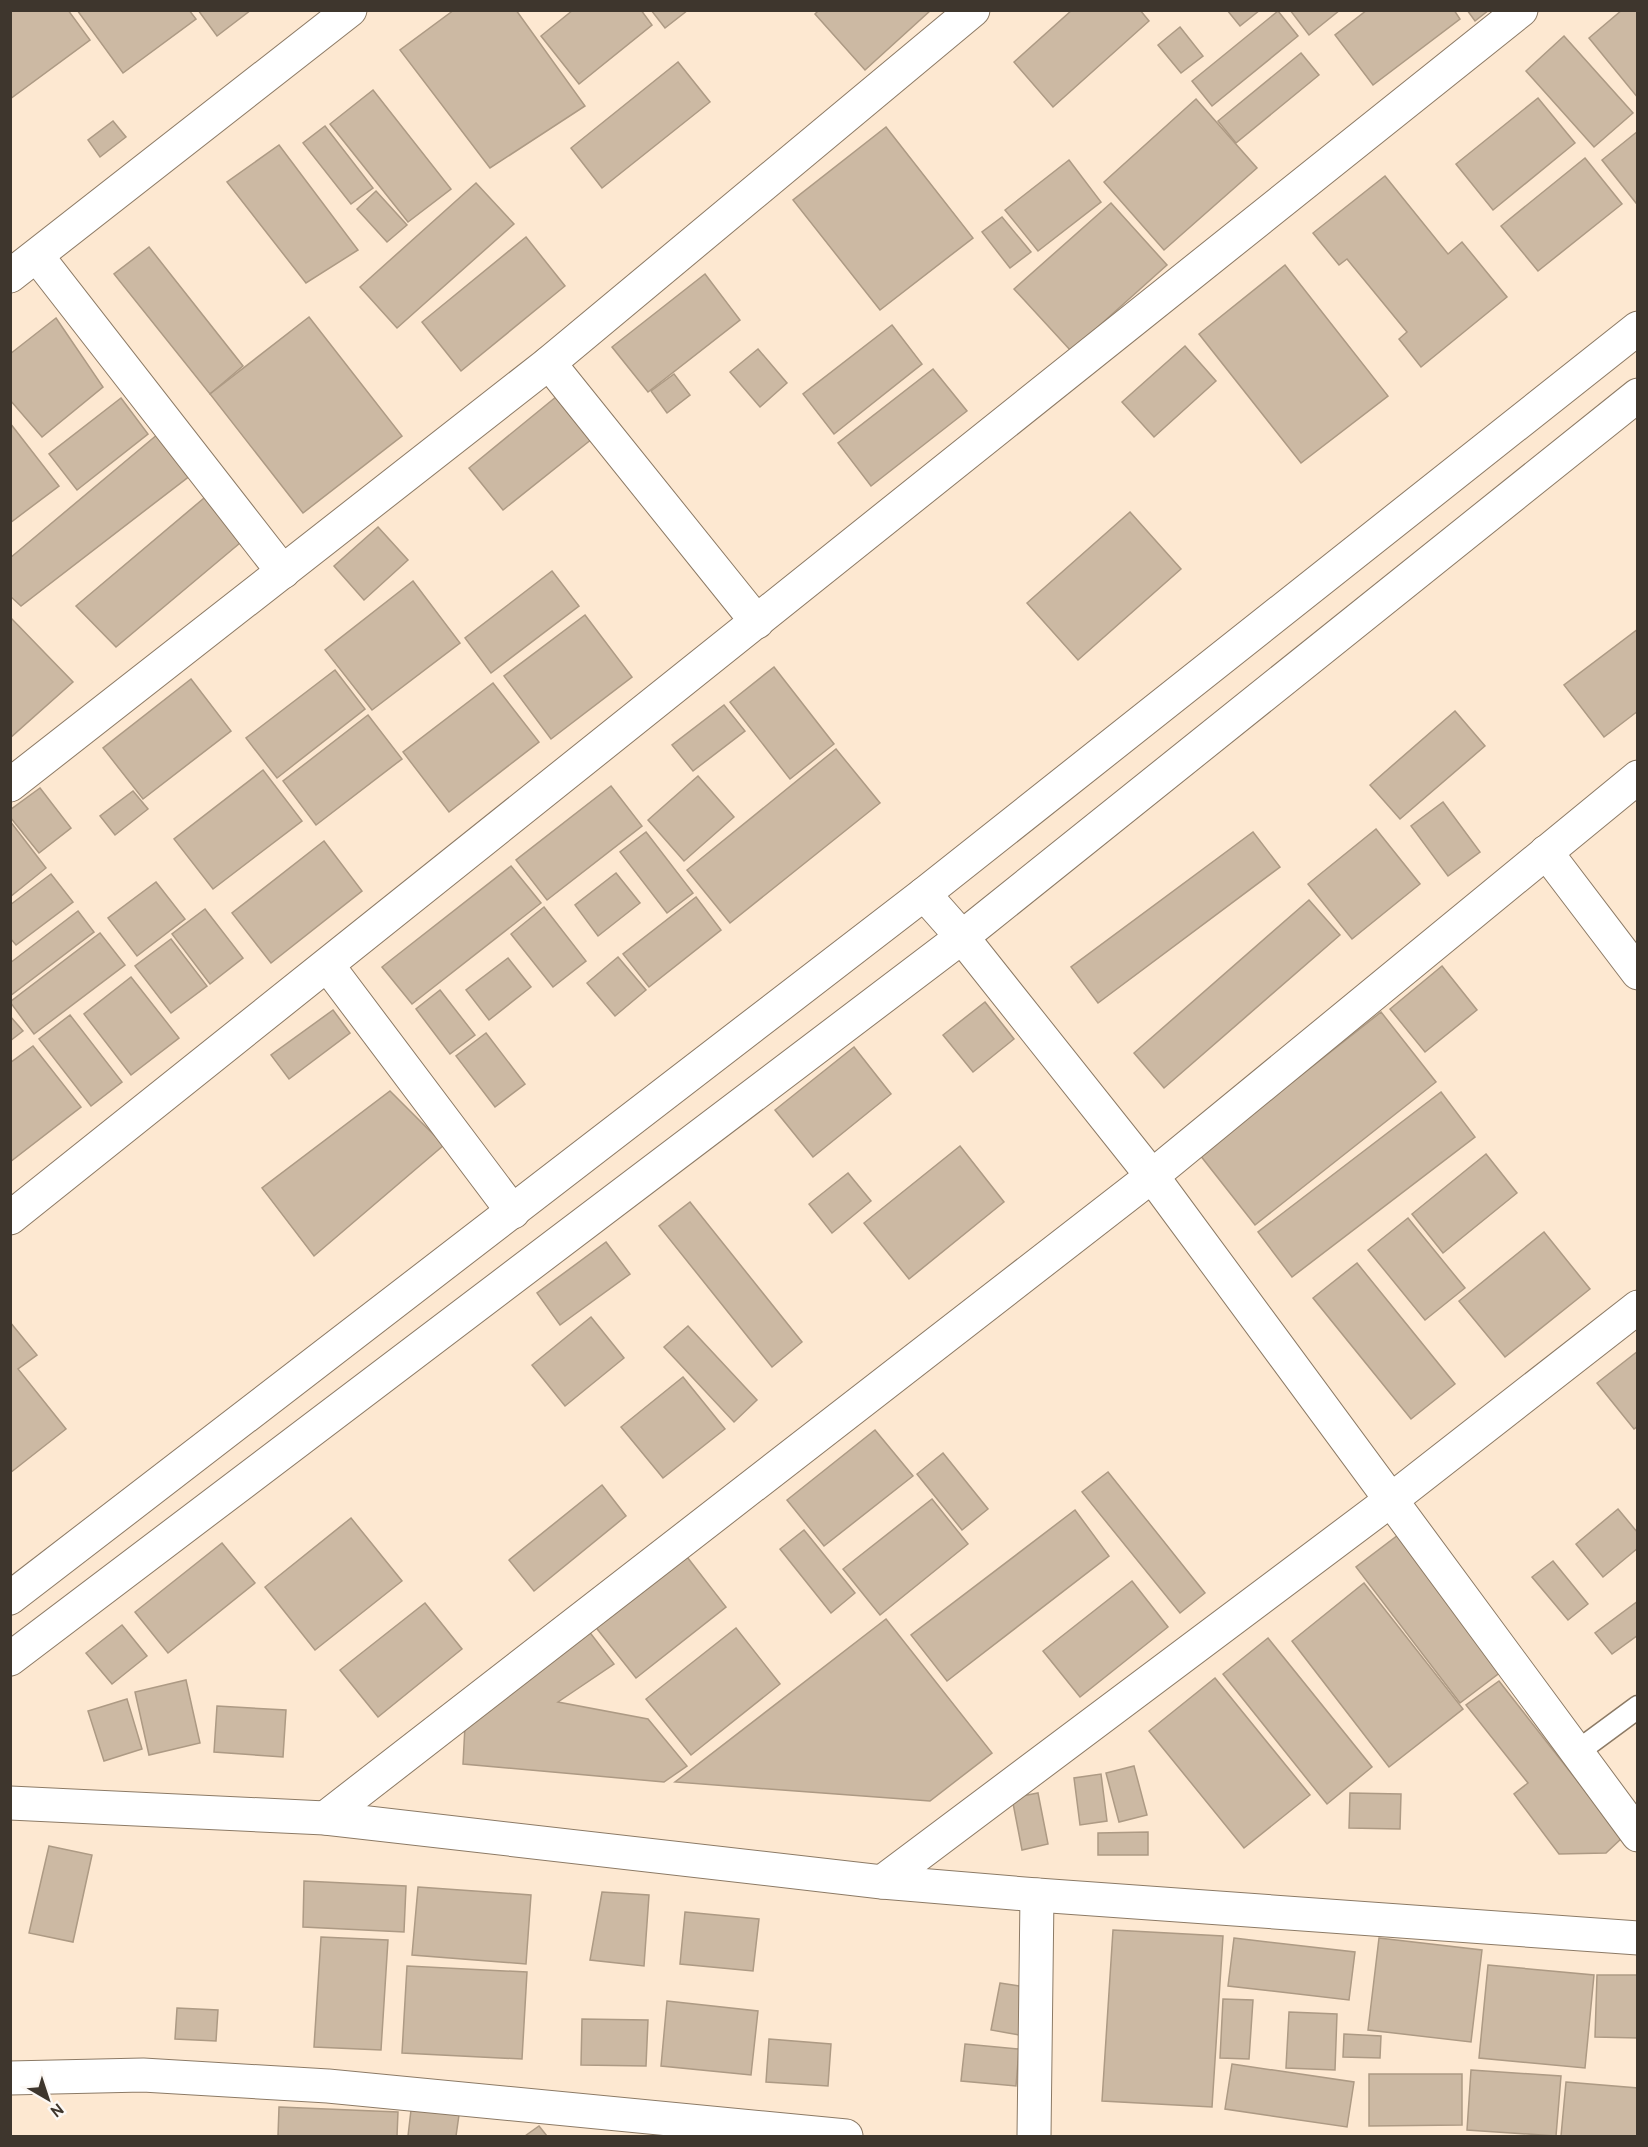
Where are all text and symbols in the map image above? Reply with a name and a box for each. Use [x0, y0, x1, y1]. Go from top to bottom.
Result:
north arrow [18, 2069, 78, 2129]
text: N [47, 2099, 67, 2121]

